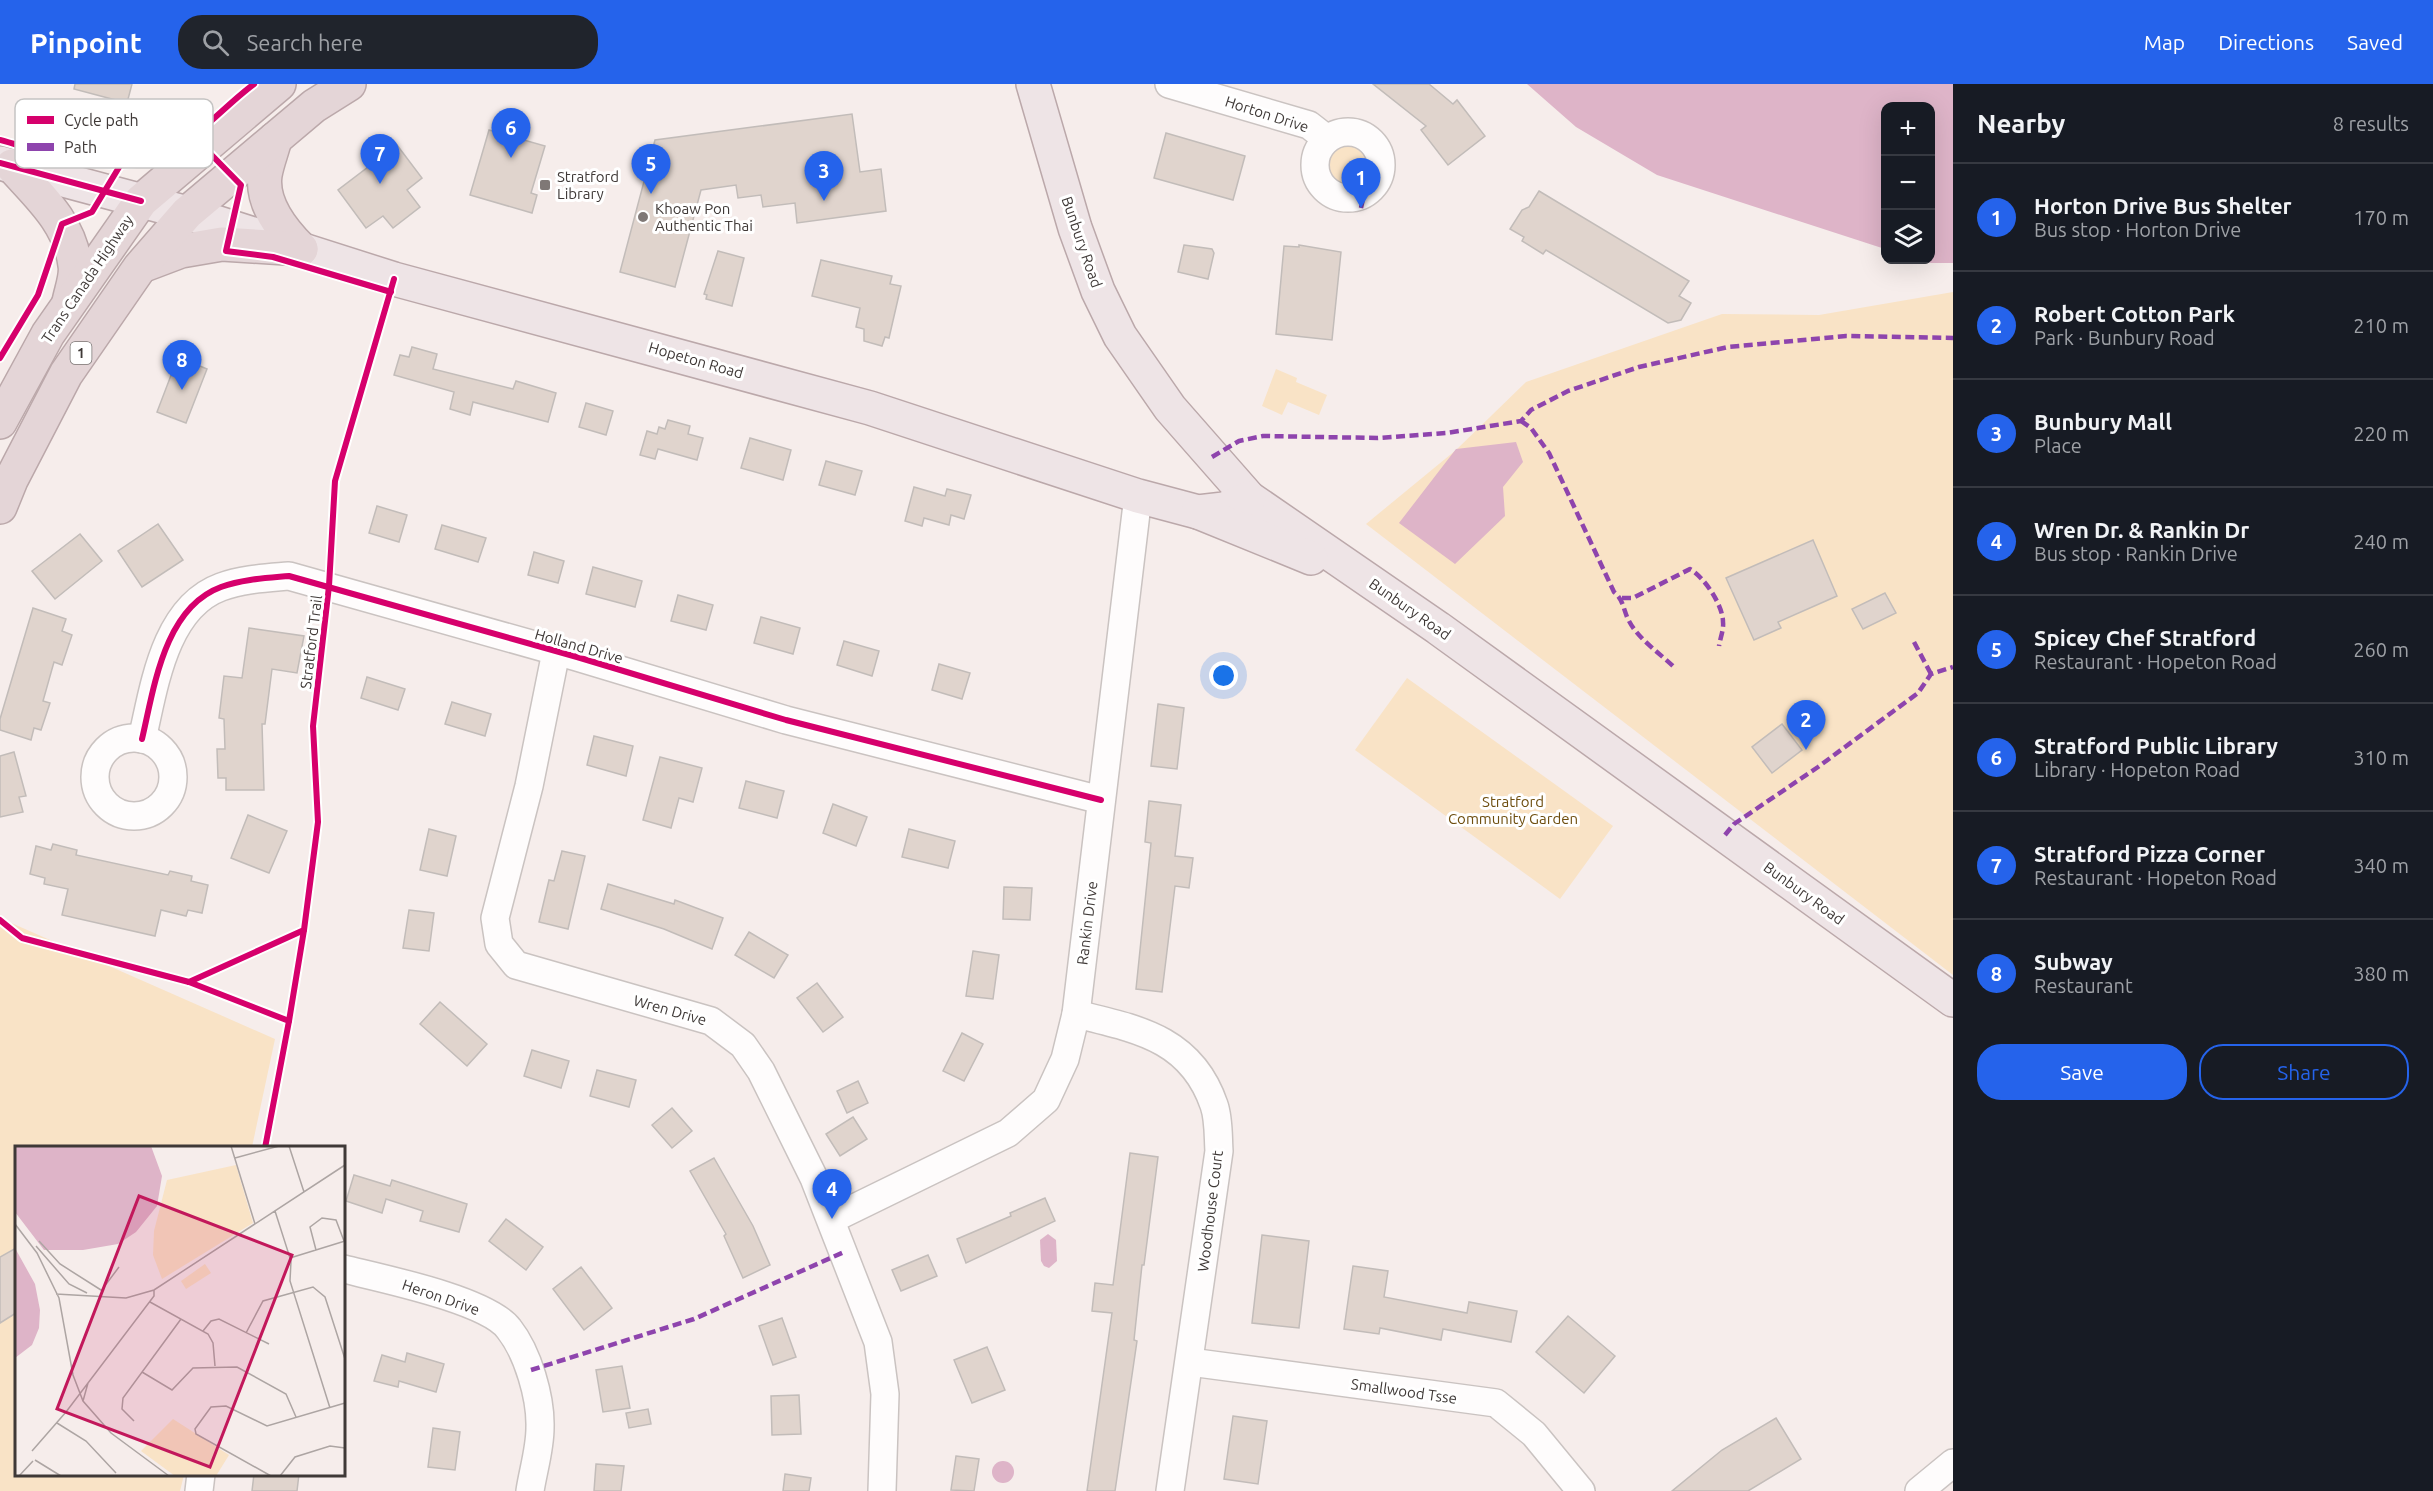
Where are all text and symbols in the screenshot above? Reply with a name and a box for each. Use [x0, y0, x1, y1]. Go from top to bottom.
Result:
search box [178, 15, 598, 69]
icon: search [199, 26, 232, 59]
text: Pinpoint [30, 27, 142, 58]
text: Search here [247, 30, 363, 55]
text: Map [2144, 30, 2185, 54]
text: Directions [2218, 30, 2314, 54]
text: Saved [2347, 30, 2403, 54]
street label: Horton Drive [1223, 92, 1311, 136]
legend [15, 99, 213, 168]
map controls [1881, 102, 1935, 264]
button: + [1881, 102, 1935, 156]
pin: 6 [492, 109, 530, 158]
text: Nearby [1977, 109, 2065, 138]
text: Cycle path [64, 111, 139, 129]
text: 8 results [2333, 112, 2409, 135]
pin: 7 [360, 135, 400, 184]
text: Path [64, 138, 97, 156]
pin: 5 [632, 144, 670, 194]
pin: 3 [804, 152, 844, 201]
button: − [1881, 156, 1935, 210]
pin: 1 [1342, 158, 1380, 208]
place label: Stratford Library [557, 168, 619, 202]
marker: Stratford Library [538, 178, 552, 192]
text: Horton Drive Bus Shelter [2034, 193, 2292, 218]
street label: Bunbury Road [1058, 194, 1106, 290]
place label: Khoaw Pon Authentic Thai [655, 200, 753, 234]
text: 1 [1991, 206, 2002, 229]
text: 170 m [2353, 206, 2409, 229]
marker: Khoaw Pon Authentic Thai [636, 210, 650, 224]
button: layers [1881, 210, 1935, 264]
street label: Trans Canada Highway [38, 212, 136, 346]
text: Bus stop · Horton Drive [2034, 218, 2241, 241]
text: Robert Cotton Park [2034, 301, 2235, 326]
text: 2 [1991, 314, 2002, 337]
text: 210 m [2353, 314, 2409, 337]
text: Park · Bunbury Road [2034, 326, 2215, 349]
street label: Hopeton Road [647, 338, 745, 382]
pin: 8 [162, 340, 201, 390]
road number: 1 [70, 342, 92, 364]
text: Bunbury Mall [2034, 409, 2172, 434]
text: 3 [1991, 422, 2002, 445]
text: 220 m [2353, 422, 2409, 445]
text: Place [2034, 434, 2082, 457]
text: Wren Dr. & Rankin Dr [2034, 517, 2249, 542]
text: 4 [1991, 530, 2002, 553]
text: 240 m [2353, 530, 2409, 553]
text: Bus stop · Rankin Drive [2034, 542, 2238, 565]
street label: Bunbury Road [1366, 575, 1454, 643]
street label: Stratford Trail [297, 594, 325, 690]
street label: Holland Drive [533, 625, 625, 667]
text: Spicey Chef Stratford [2034, 625, 2256, 650]
text: 5 [1991, 638, 2002, 661]
text: 260 m [2353, 638, 2409, 661]
text: Restaurant · Hopeton Road [2034, 650, 2277, 673]
your location [1209, 661, 1238, 690]
pin: 2 [1786, 700, 1826, 750]
text: Stratford Public Library [2034, 733, 2278, 758]
text: 6 [1991, 746, 2002, 769]
text: 310 m [2353, 746, 2409, 769]
text: Library · Hopeton Road [2034, 758, 2240, 781]
park label: Stratford Community Garden [1448, 793, 1578, 827]
text: Stratford Pizza Corner [2034, 841, 2265, 866]
text: 7 [1991, 854, 2002, 877]
text: 340 m [2353, 854, 2409, 877]
street label: Bunbury Road [1760, 858, 1848, 928]
text: Restaurant · Hopeton Road [2034, 866, 2277, 889]
street label: Rankin Drive [1073, 880, 1101, 966]
text: Subway [2034, 949, 2113, 974]
text: 8 [1991, 962, 2002, 985]
text: 380 m [2353, 962, 2409, 985]
text: Restaurant [2034, 974, 2133, 997]
street label: Wren Drive [632, 991, 708, 1029]
button: Save [1977, 1044, 2187, 1100]
button: Share [2199, 1044, 2409, 1100]
inset map [15, 1146, 345, 1476]
street label: Woodhouse Court [1194, 1149, 1226, 1273]
pin: 4 [812, 1170, 852, 1219]
street label: Heron Drive [400, 1276, 482, 1318]
street label: Smallwood Tsse [1350, 1375, 1458, 1407]

